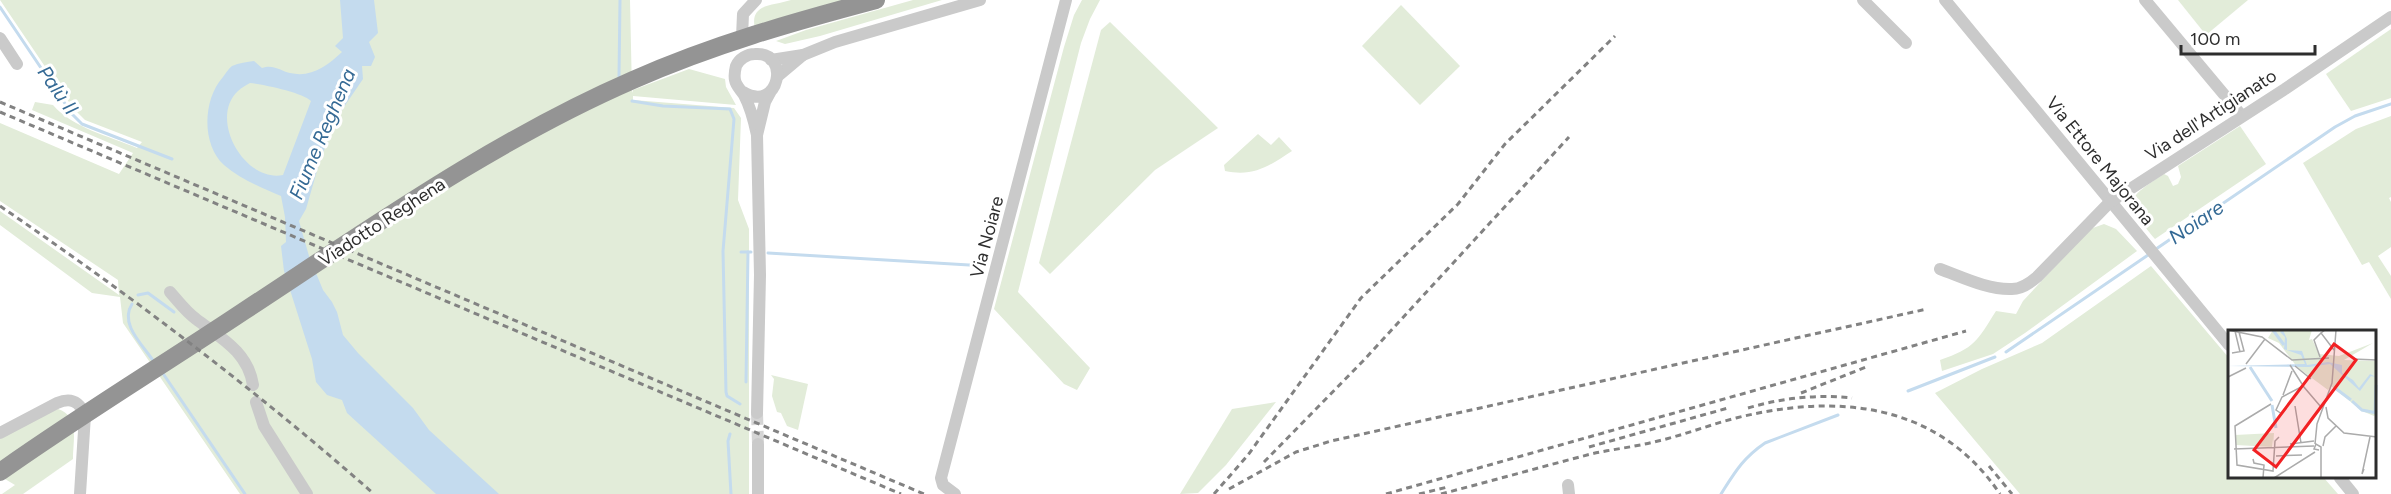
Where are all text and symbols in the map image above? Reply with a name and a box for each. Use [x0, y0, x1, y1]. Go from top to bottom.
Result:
scale bar [2181, 18, 2314, 56]
text: 100 m [2190, 28, 2240, 50]
water label: Palù II [33, 61, 84, 120]
street label: Via dell'Artigianato [2141, 64, 2281, 166]
water label: Fiume Reghena [284, 65, 360, 203]
street label: Via Ettore Majorana [2041, 92, 2159, 230]
street label: Viadotto Reghena [315, 173, 449, 271]
street label: Via Noiare [966, 193, 1009, 280]
water label: Noiare [2164, 195, 2228, 249]
inset map [2228, 330, 2376, 479]

